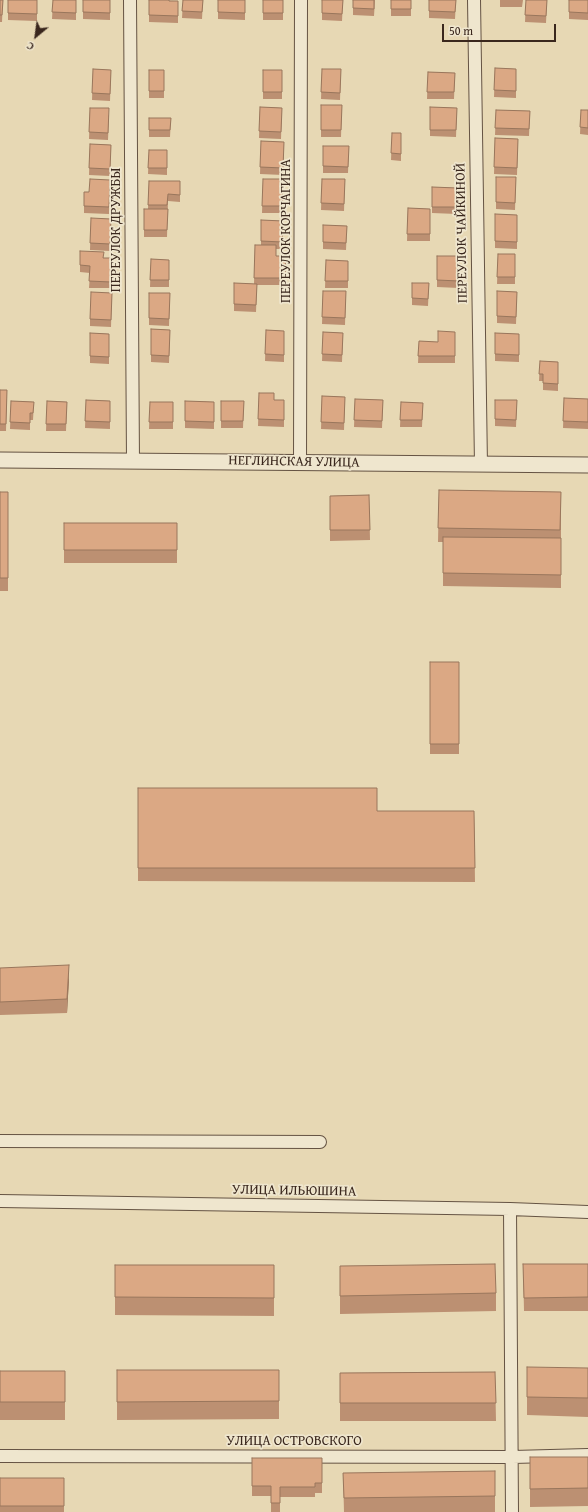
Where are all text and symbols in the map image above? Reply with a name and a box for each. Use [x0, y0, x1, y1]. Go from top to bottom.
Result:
north arrow [16, 16, 56, 56]
scale bar [444, 16, 558, 42]
text: 50 m [449, 22, 473, 39]
text: С [24, 38, 37, 55]
street label: ПЕРЕУЛОК КОРЧАГИНА [278, 159, 294, 303]
street label: ПЕРЕУЛОК ЧАЙКИНОЙ [452, 163, 472, 303]
street label: ПЕРЕУЛОК ДРУЖБЫ [108, 168, 124, 292]
street label: НЕГЛИНСКАЯ УЛИЦА [228, 452, 360, 472]
street label: УЛИЦА ИЛЬЮШИНА [232, 1182, 356, 1200]
street label: УЛИЦА ОСТРОВСКОГО [226, 1433, 362, 1449]

